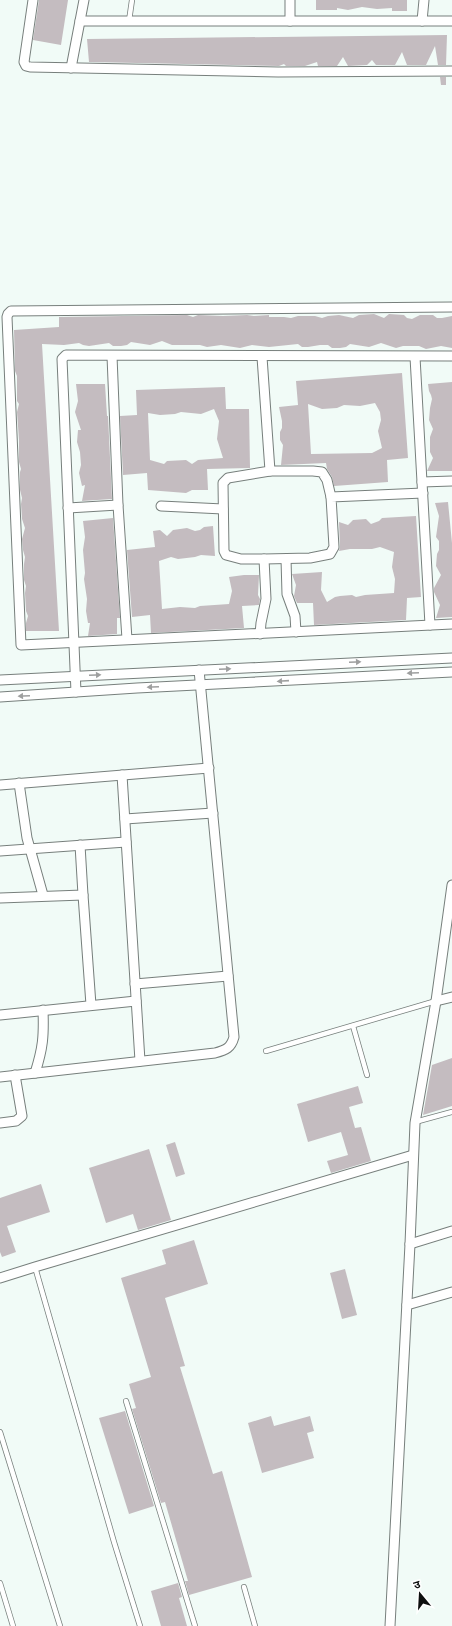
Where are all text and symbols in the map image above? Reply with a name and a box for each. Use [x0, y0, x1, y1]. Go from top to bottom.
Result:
one-way arrow [349, 659, 361, 666]
one-way arrow [219, 665, 231, 672]
one-way arrow [406, 670, 419, 676]
one-way arrow [89, 672, 102, 678]
one-way arrow [277, 677, 289, 684]
one-way arrow [147, 684, 159, 691]
one-way arrow [18, 692, 30, 699]
north arrow [400, 1574, 440, 1614]
text: उ [411, 1576, 423, 1593]

